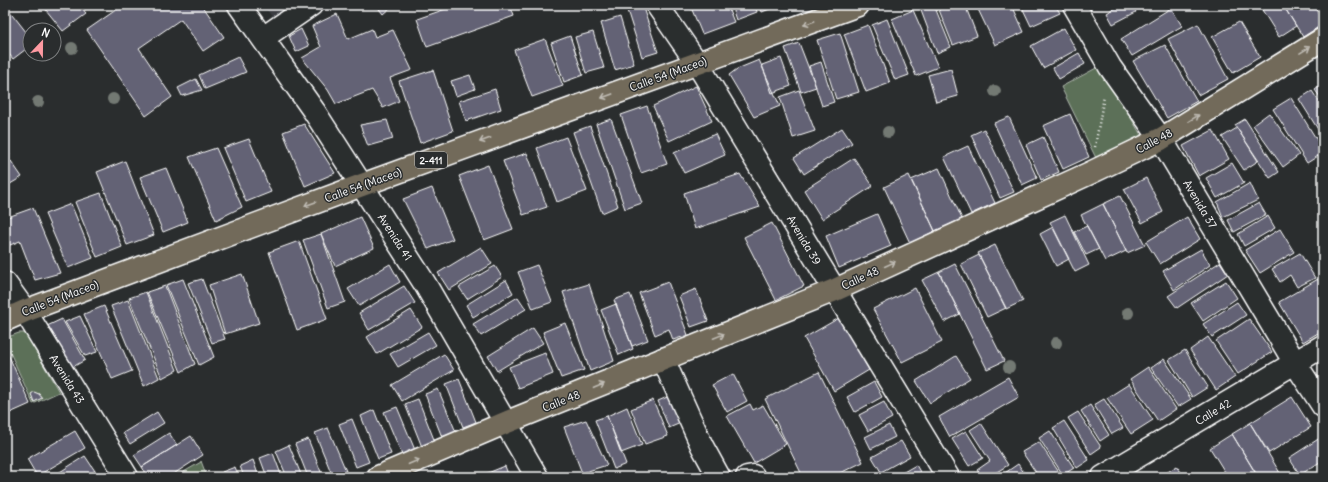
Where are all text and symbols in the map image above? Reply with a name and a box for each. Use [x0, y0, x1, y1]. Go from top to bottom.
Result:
one-way arrow [802, 20, 815, 27]
north arrow [22, 22, 62, 62]
text: N [40, 25, 52, 41]
one-way arrow [1299, 46, 1310, 54]
street label: Calle 54 (Maceo) [628, 54, 708, 94]
one-way arrow [601, 93, 614, 100]
one-way arrow [1188, 114, 1199, 122]
street label: Calle 48 [1133, 126, 1175, 156]
one-way arrow [480, 137, 492, 145]
road number: 2-411 [415, 152, 447, 168]
street label: Calle 54 (Maceo) [323, 165, 403, 205]
street label: Avenida 37 [1180, 177, 1220, 231]
one-way arrow [304, 201, 317, 208]
street label: Avenida 41 [375, 211, 415, 263]
street label: Avenida 39 [784, 213, 824, 267]
one-way arrow [884, 260, 896, 267]
street label: Calle 48 [839, 263, 881, 293]
street label: Calle 54 (Maceo) [20, 277, 100, 319]
one-way arrow [712, 332, 724, 340]
street label: Avenida 43 [46, 352, 88, 406]
one-way arrow [592, 382, 604, 389]
street label: Calle 48 [540, 387, 582, 415]
street label: Calle 42 [1193, 396, 1233, 428]
one-way arrow [407, 458, 419, 465]

